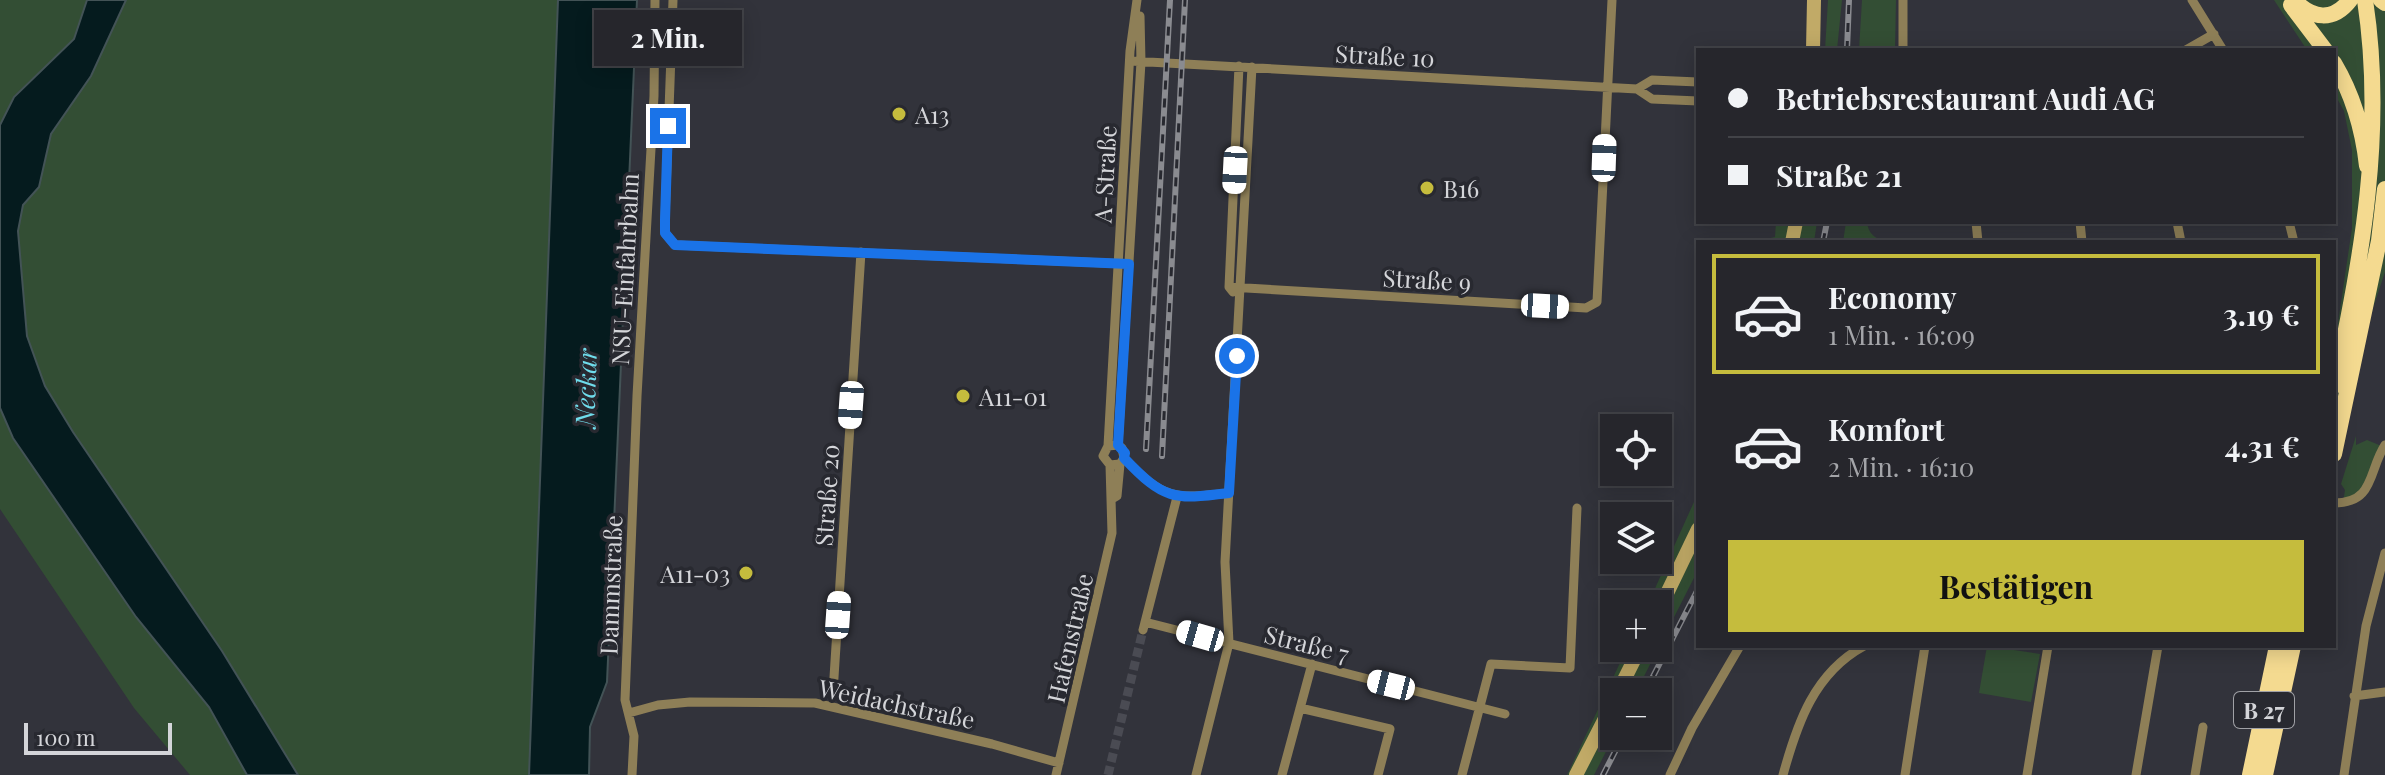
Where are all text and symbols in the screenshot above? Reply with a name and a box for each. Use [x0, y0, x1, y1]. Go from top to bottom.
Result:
callout: 2 Min. [594, 10, 742, 66]
text: 2 Min. [631, 20, 705, 55]
street label: Straße 10 [1334, 36, 1436, 74]
text: Betriebsrestaurant Audi AG [1776, 78, 2155, 118]
place label: A13 [914, 98, 949, 130]
marker: A13 [890, 105, 908, 123]
route end [650, 108, 686, 144]
street label: A-Straße [1085, 125, 1123, 224]
car [1591, 134, 1617, 182]
car [1222, 145, 1248, 195]
text: Straße 21 [1776, 155, 1902, 195]
street label: NSU-Einfahrbahn [603, 172, 645, 366]
place label: B16 [1443, 172, 1479, 204]
marker: B16 [1418, 179, 1436, 197]
street label: Straße 9 [1382, 261, 1472, 297]
text: Economy [1828, 277, 1957, 317]
icon: car [1732, 278, 1804, 350]
car [1520, 293, 1570, 319]
text: 3.19 € [2223, 294, 2300, 334]
text: 1 Min. · 16:09 [1828, 317, 1975, 352]
route start [1219, 338, 1255, 374]
water label: Neckar [566, 347, 604, 430]
car [837, 380, 865, 430]
place label: A11-01 [978, 380, 1047, 412]
marker: A11-01 [954, 387, 972, 405]
text: Komfort [1828, 409, 1945, 449]
icon: car [1732, 410, 1804, 482]
map controls [1600, 414, 1672, 750]
button: locate [1600, 414, 1672, 486]
text: 4.31 € [2225, 426, 2300, 466]
street label: Straße 20 [806, 443, 846, 547]
text: 2 Min. · 16:10 [1828, 449, 1974, 484]
button: layers [1600, 502, 1672, 574]
street label: Dammstraße [592, 515, 628, 655]
button: Bestätigen [1728, 540, 2304, 632]
place label: A11-03 [659, 557, 730, 589]
marker: A11-03 [737, 564, 755, 582]
street label: Hafenstraße [1039, 570, 1099, 706]
car [824, 590, 852, 640]
button: + [1600, 590, 1672, 662]
street label: Straße 7 [1261, 617, 1353, 669]
car [1174, 618, 1226, 654]
car [1365, 668, 1417, 702]
street label: Weidachstraße [815, 671, 978, 735]
button: − [1600, 678, 1672, 750]
road number: B 27 [2234, 692, 2294, 728]
scale bar [24, 719, 172, 755]
text: 100 m [36, 722, 96, 752]

